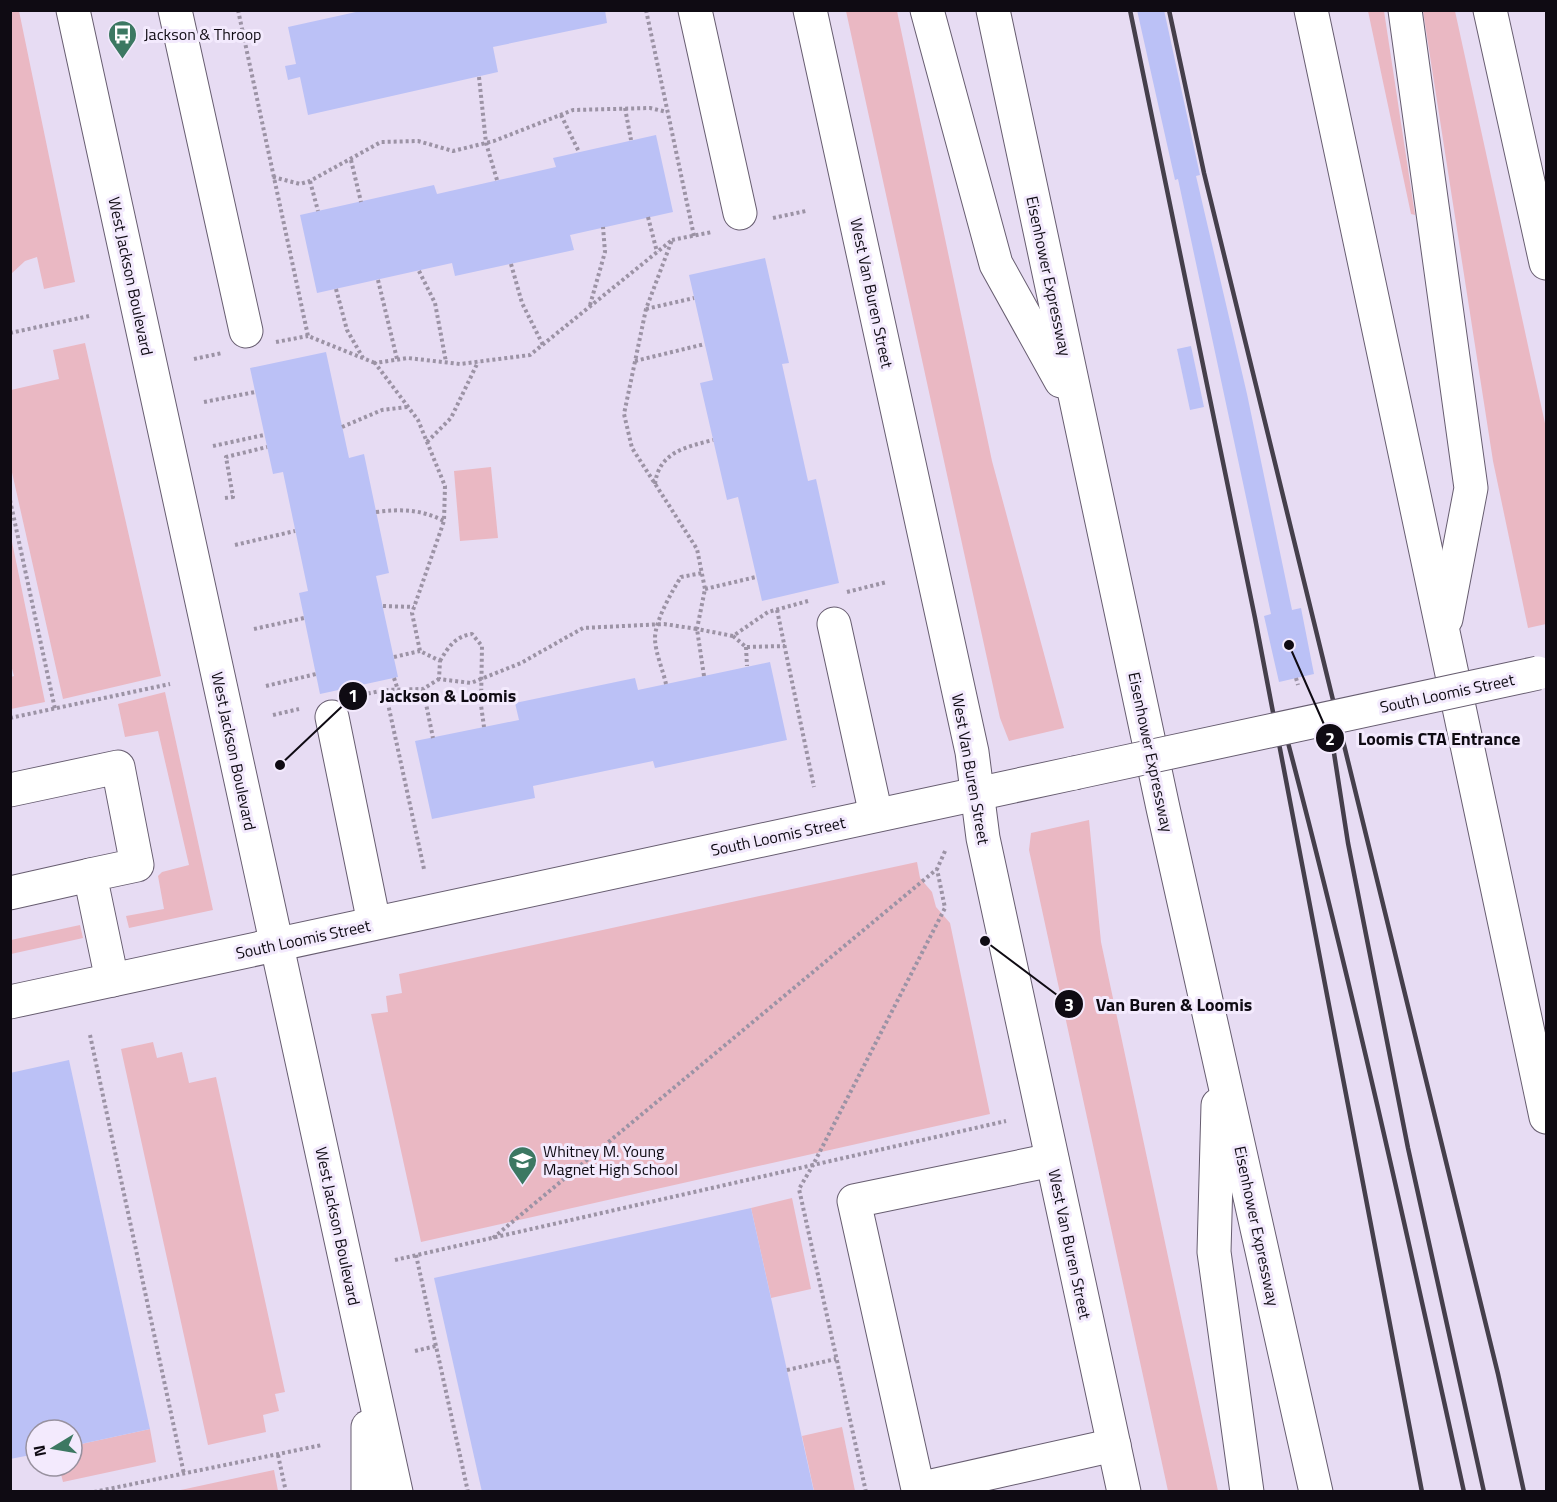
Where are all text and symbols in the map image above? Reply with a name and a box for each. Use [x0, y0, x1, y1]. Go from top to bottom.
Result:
bus stop icon: Jackson & Throop [107, 18, 139, 60]
place label: Jackson & Throop [144, 22, 262, 46]
street label: West Jackson Boulevard [102, 194, 160, 358]
street label: Eisenhower Expressway [1020, 194, 1078, 359]
street label: West Van Buren Street [844, 216, 900, 371]
street label: South Loomis Street [1378, 667, 1517, 719]
street label: West Jackson Boulevard [205, 669, 263, 833]
street label: Eisenhower Expressway [1122, 670, 1180, 835]
callout: Jackson & Loomis [338, 678, 528, 714]
text: 1 [348, 682, 358, 709]
text: Jackson & Loomis [380, 682, 516, 709]
street label: West Van Buren Street [946, 692, 996, 847]
callout: Loomis CTA Entrance [1315, 720, 1532, 756]
text: 2 [1325, 725, 1335, 752]
text: Loomis CTA Entrance [1358, 725, 1520, 752]
street label: South Loomis Street [709, 810, 848, 862]
street label: South Loomis Street [234, 913, 373, 965]
callout: Van Buren & Loomis [1054, 986, 1264, 1022]
text: 3 [1064, 991, 1074, 1018]
text: Van Buren & Loomis [1096, 991, 1252, 1018]
place label: Whitney M. Young Magnet High School [543, 1139, 678, 1181]
street label: West Jackson Boulevard [309, 1144, 367, 1308]
school or university icon: Whitney M. Young Magnet High School [506, 1144, 538, 1186]
street label: Eisenhower Expressway [1228, 1144, 1286, 1309]
street label: West Van Buren Street [1042, 1167, 1098, 1322]
north arrow [24, 1418, 84, 1478]
text: N [26, 1443, 52, 1459]

